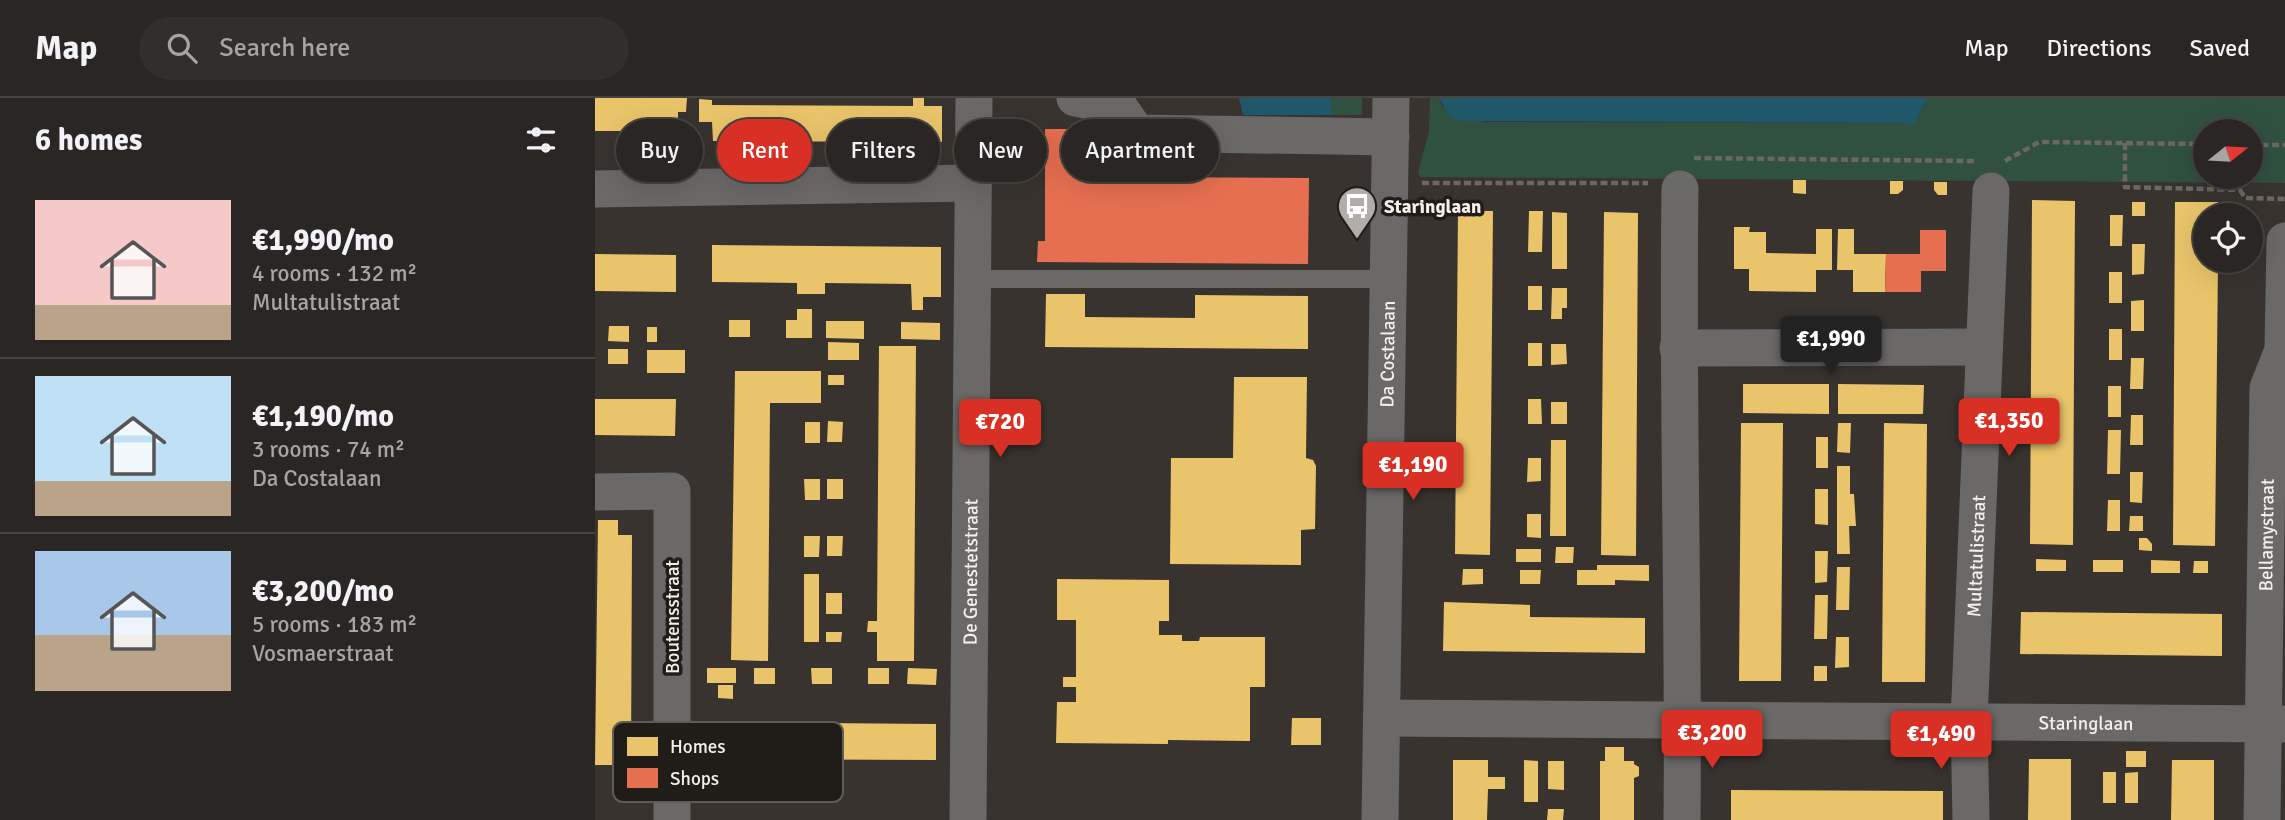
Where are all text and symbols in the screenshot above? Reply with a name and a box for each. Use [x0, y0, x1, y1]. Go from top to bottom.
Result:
search box [139, 17, 629, 80]
text: Map [35, 28, 97, 69]
icon: search [163, 29, 201, 67]
text: Search here [219, 32, 350, 64]
text: Map [1964, 33, 2009, 63]
text: Directions [2047, 33, 2152, 63]
text: Saved [2190, 33, 2250, 63]
chip: Buy [616, 119, 703, 182]
chip: Rent [717, 119, 812, 182]
chip: Filters [826, 119, 940, 182]
chip: New [954, 119, 1047, 182]
chip: Apartment [1061, 119, 1219, 182]
north arrow [2193, 119, 2263, 189]
map controls [2193, 119, 2263, 273]
icon: filters [522, 121, 560, 159]
text: 6 homes [35, 122, 142, 159]
bus stop icon: Staringlaan [1336, 185, 1378, 240]
place label: Staringlaan [1384, 195, 1482, 219]
button: locate [2193, 203, 2263, 273]
text: €1,990/mo [252, 222, 394, 259]
icon: home [91, 228, 175, 312]
text: 4 rooms · 132 m² [252, 259, 417, 288]
text: Multatulistraat [252, 288, 400, 317]
street label: Da Costalaan [1375, 300, 1401, 408]
pin: €1,990 [1774, 316, 1888, 376]
text: €1,990 [1797, 324, 1865, 353]
text: €1,190/mo [252, 398, 394, 435]
pin: €1,350 [1952, 398, 2066, 458]
pin: €720 [959, 400, 1041, 459]
icon: home [91, 404, 175, 488]
text: €1,350 [1975, 406, 2043, 435]
text: €720 [975, 407, 1025, 436]
text: 3 rooms · 74 m² [252, 435, 405, 464]
pin: €1,190 [1356, 442, 1470, 502]
text: €1,190 [1379, 450, 1447, 479]
text: Da Costalaan [252, 464, 382, 493]
street label: Bellamystraat [2254, 478, 2280, 592]
street label: Multatulistraat [1962, 494, 1991, 618]
street label: De Genestetstraat [958, 498, 984, 645]
street label: Boutensstraat [661, 560, 685, 674]
text: €3,200/mo [252, 573, 394, 610]
icon: home [91, 579, 175, 663]
text: 5 rooms · 183 m² [252, 610, 417, 639]
text: Vosmaerstraat [252, 639, 393, 668]
pin: €3,200 [1655, 710, 1769, 770]
street label: Staringlaan [2038, 711, 2134, 736]
pin: €1,490 [1884, 712, 1998, 771]
text: €3,200 [1678, 718, 1746, 747]
text: €1,490 [1907, 719, 1975, 748]
legend [613, 722, 843, 802]
text: Homes [670, 735, 726, 759]
text: Shops [670, 767, 719, 791]

